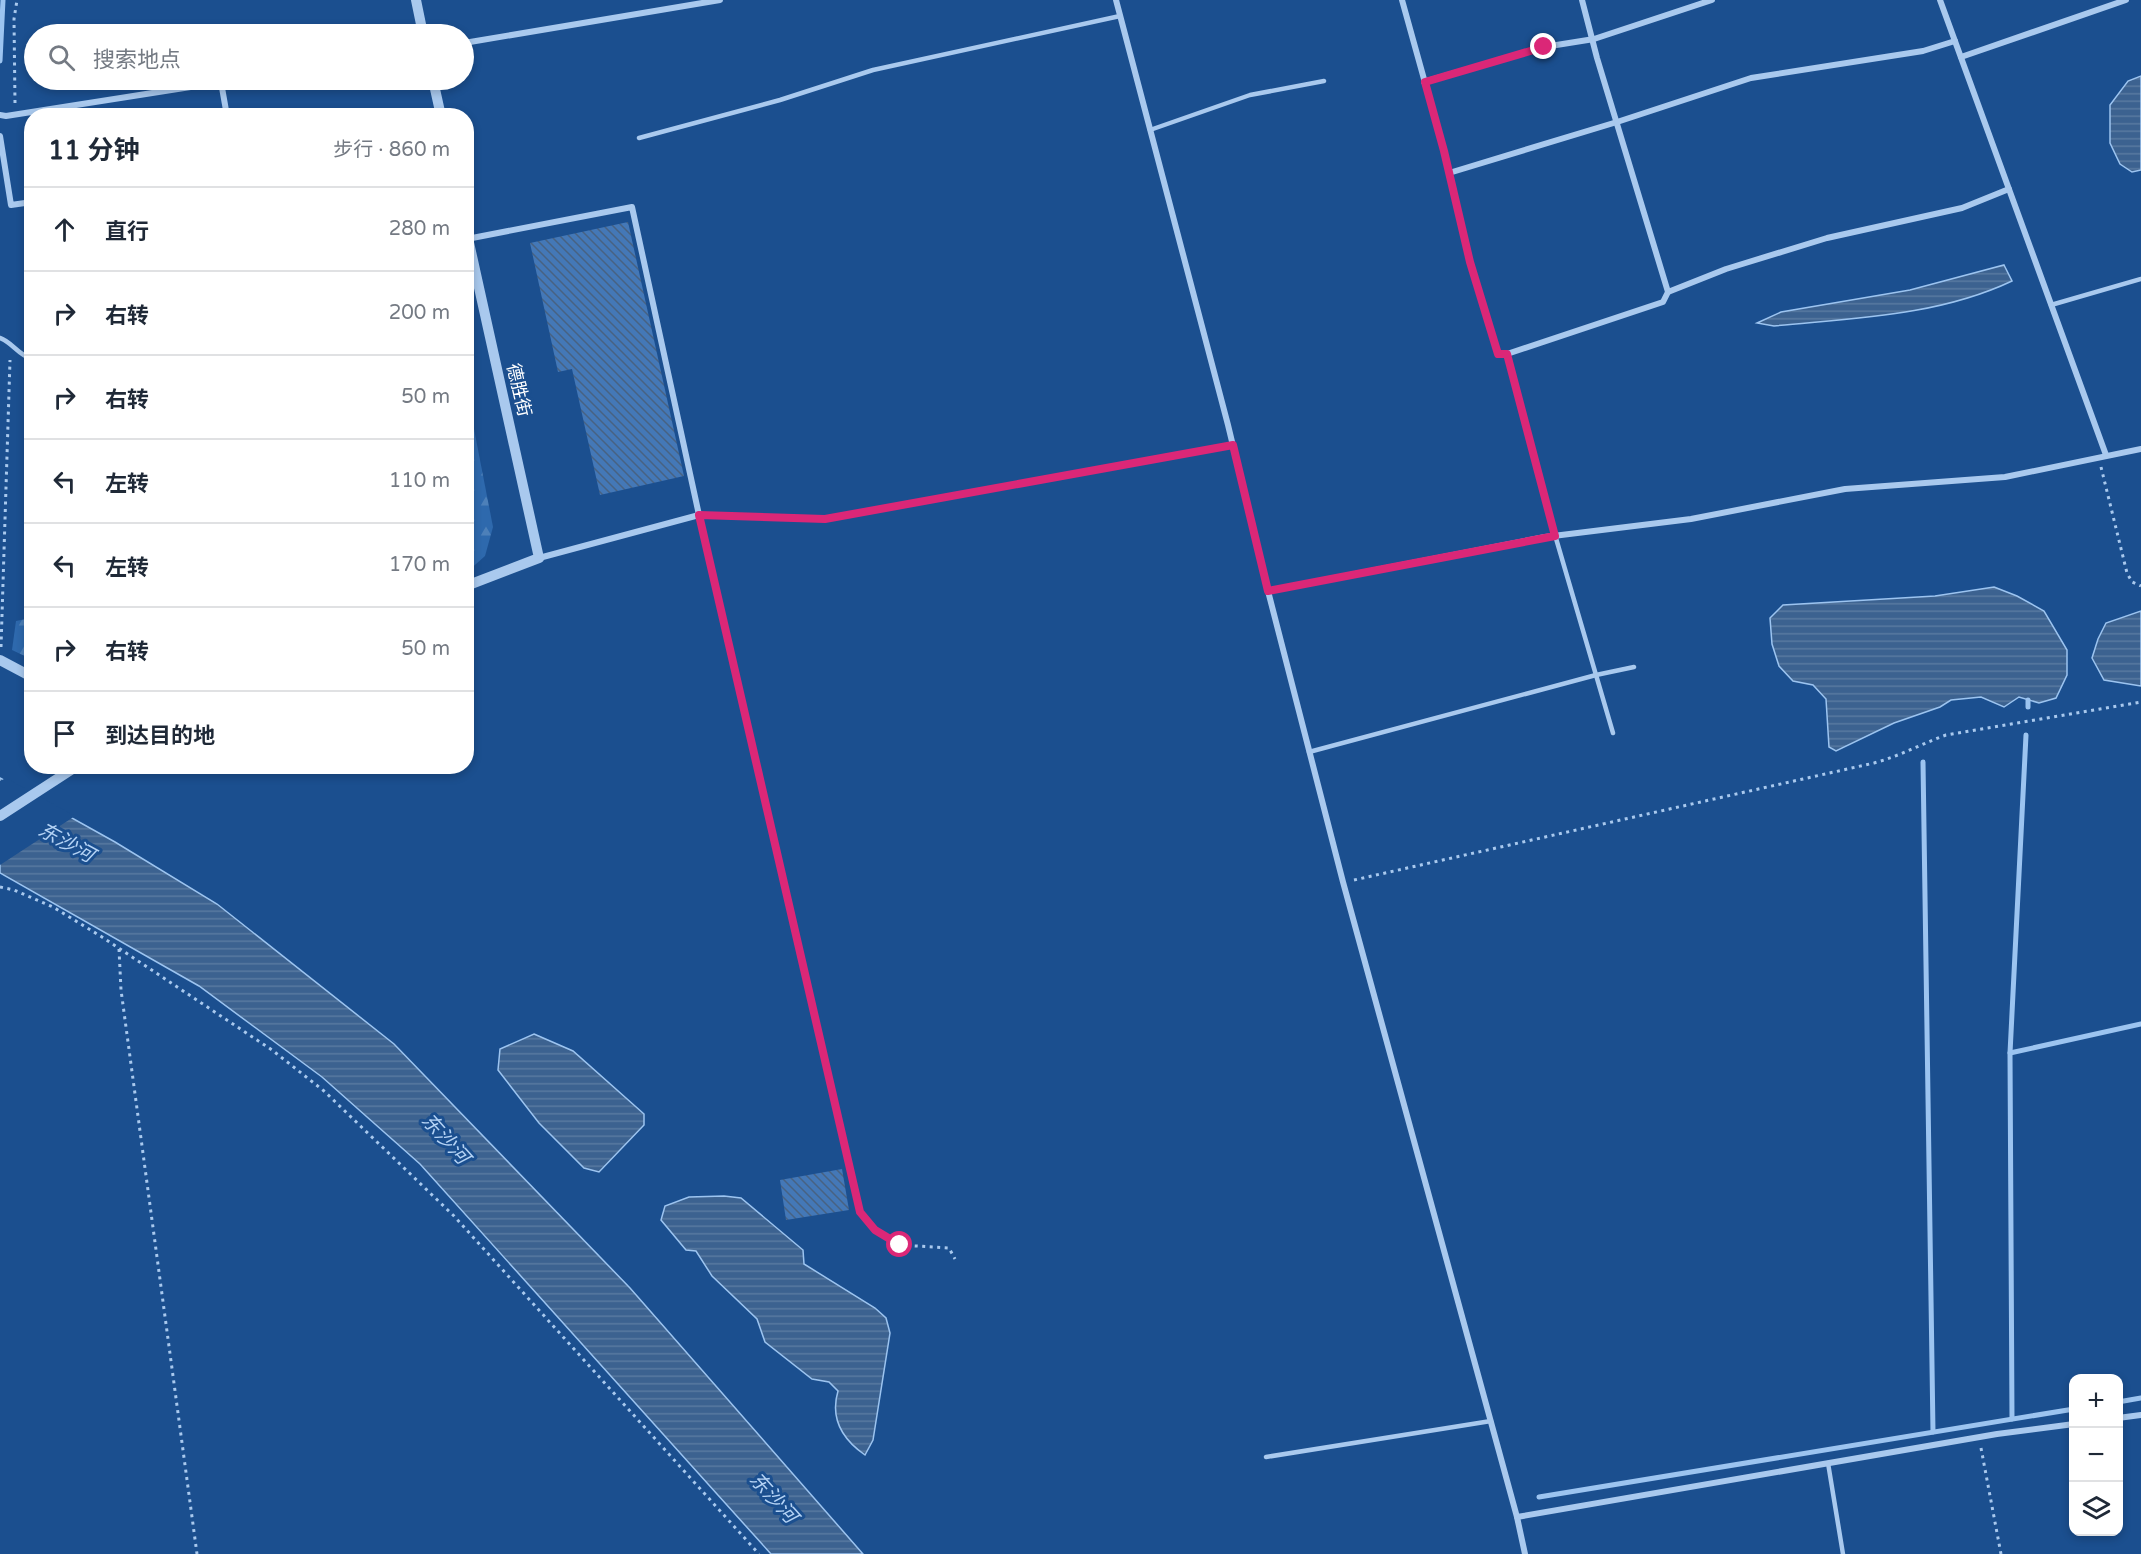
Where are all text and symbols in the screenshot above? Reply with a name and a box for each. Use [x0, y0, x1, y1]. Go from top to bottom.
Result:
search box [24, 24, 474, 90]
route end [1530, 33, 1556, 59]
icon: search [45, 41, 78, 74]
text: 搜索地点 [93, 47, 181, 73]
text: 11 分钟 [48, 135, 139, 166]
text: 步行 · 860 m [333, 138, 450, 162]
icon: ahead [48, 213, 81, 246]
text: 280 m [389, 217, 450, 241]
text: 直行 [105, 219, 149, 245]
icon: right [48, 297, 81, 330]
text: 200 m [389, 301, 450, 325]
text: 右转 [105, 303, 149, 329]
street label: 德胜街 [502, 361, 536, 419]
icon: right [48, 381, 81, 414]
text: 50 m [401, 385, 450, 409]
text: 右转 [105, 387, 149, 413]
icon: left [48, 465, 81, 498]
text: 110 m [389, 469, 450, 493]
text: 左转 [105, 471, 149, 497]
icon: left [48, 549, 81, 582]
text: 170 m [389, 553, 450, 577]
text: 左转 [105, 555, 149, 581]
icon: right [48, 633, 81, 666]
text: 50 m [401, 637, 450, 661]
text: 右转 [105, 639, 149, 665]
icon: arrive [48, 717, 81, 750]
text: 到达目的地 [105, 723, 215, 749]
water label: 东沙河 [34, 818, 102, 870]
water label: 东沙河 [416, 1109, 477, 1172]
route start [886, 1231, 912, 1257]
map controls [2069, 1374, 2123, 1536]
button: + [2069, 1374, 2123, 1428]
button: − [2069, 1428, 2123, 1482]
water label: 东沙河 [744, 1468, 805, 1531]
button: layers [2069, 1482, 2123, 1536]

